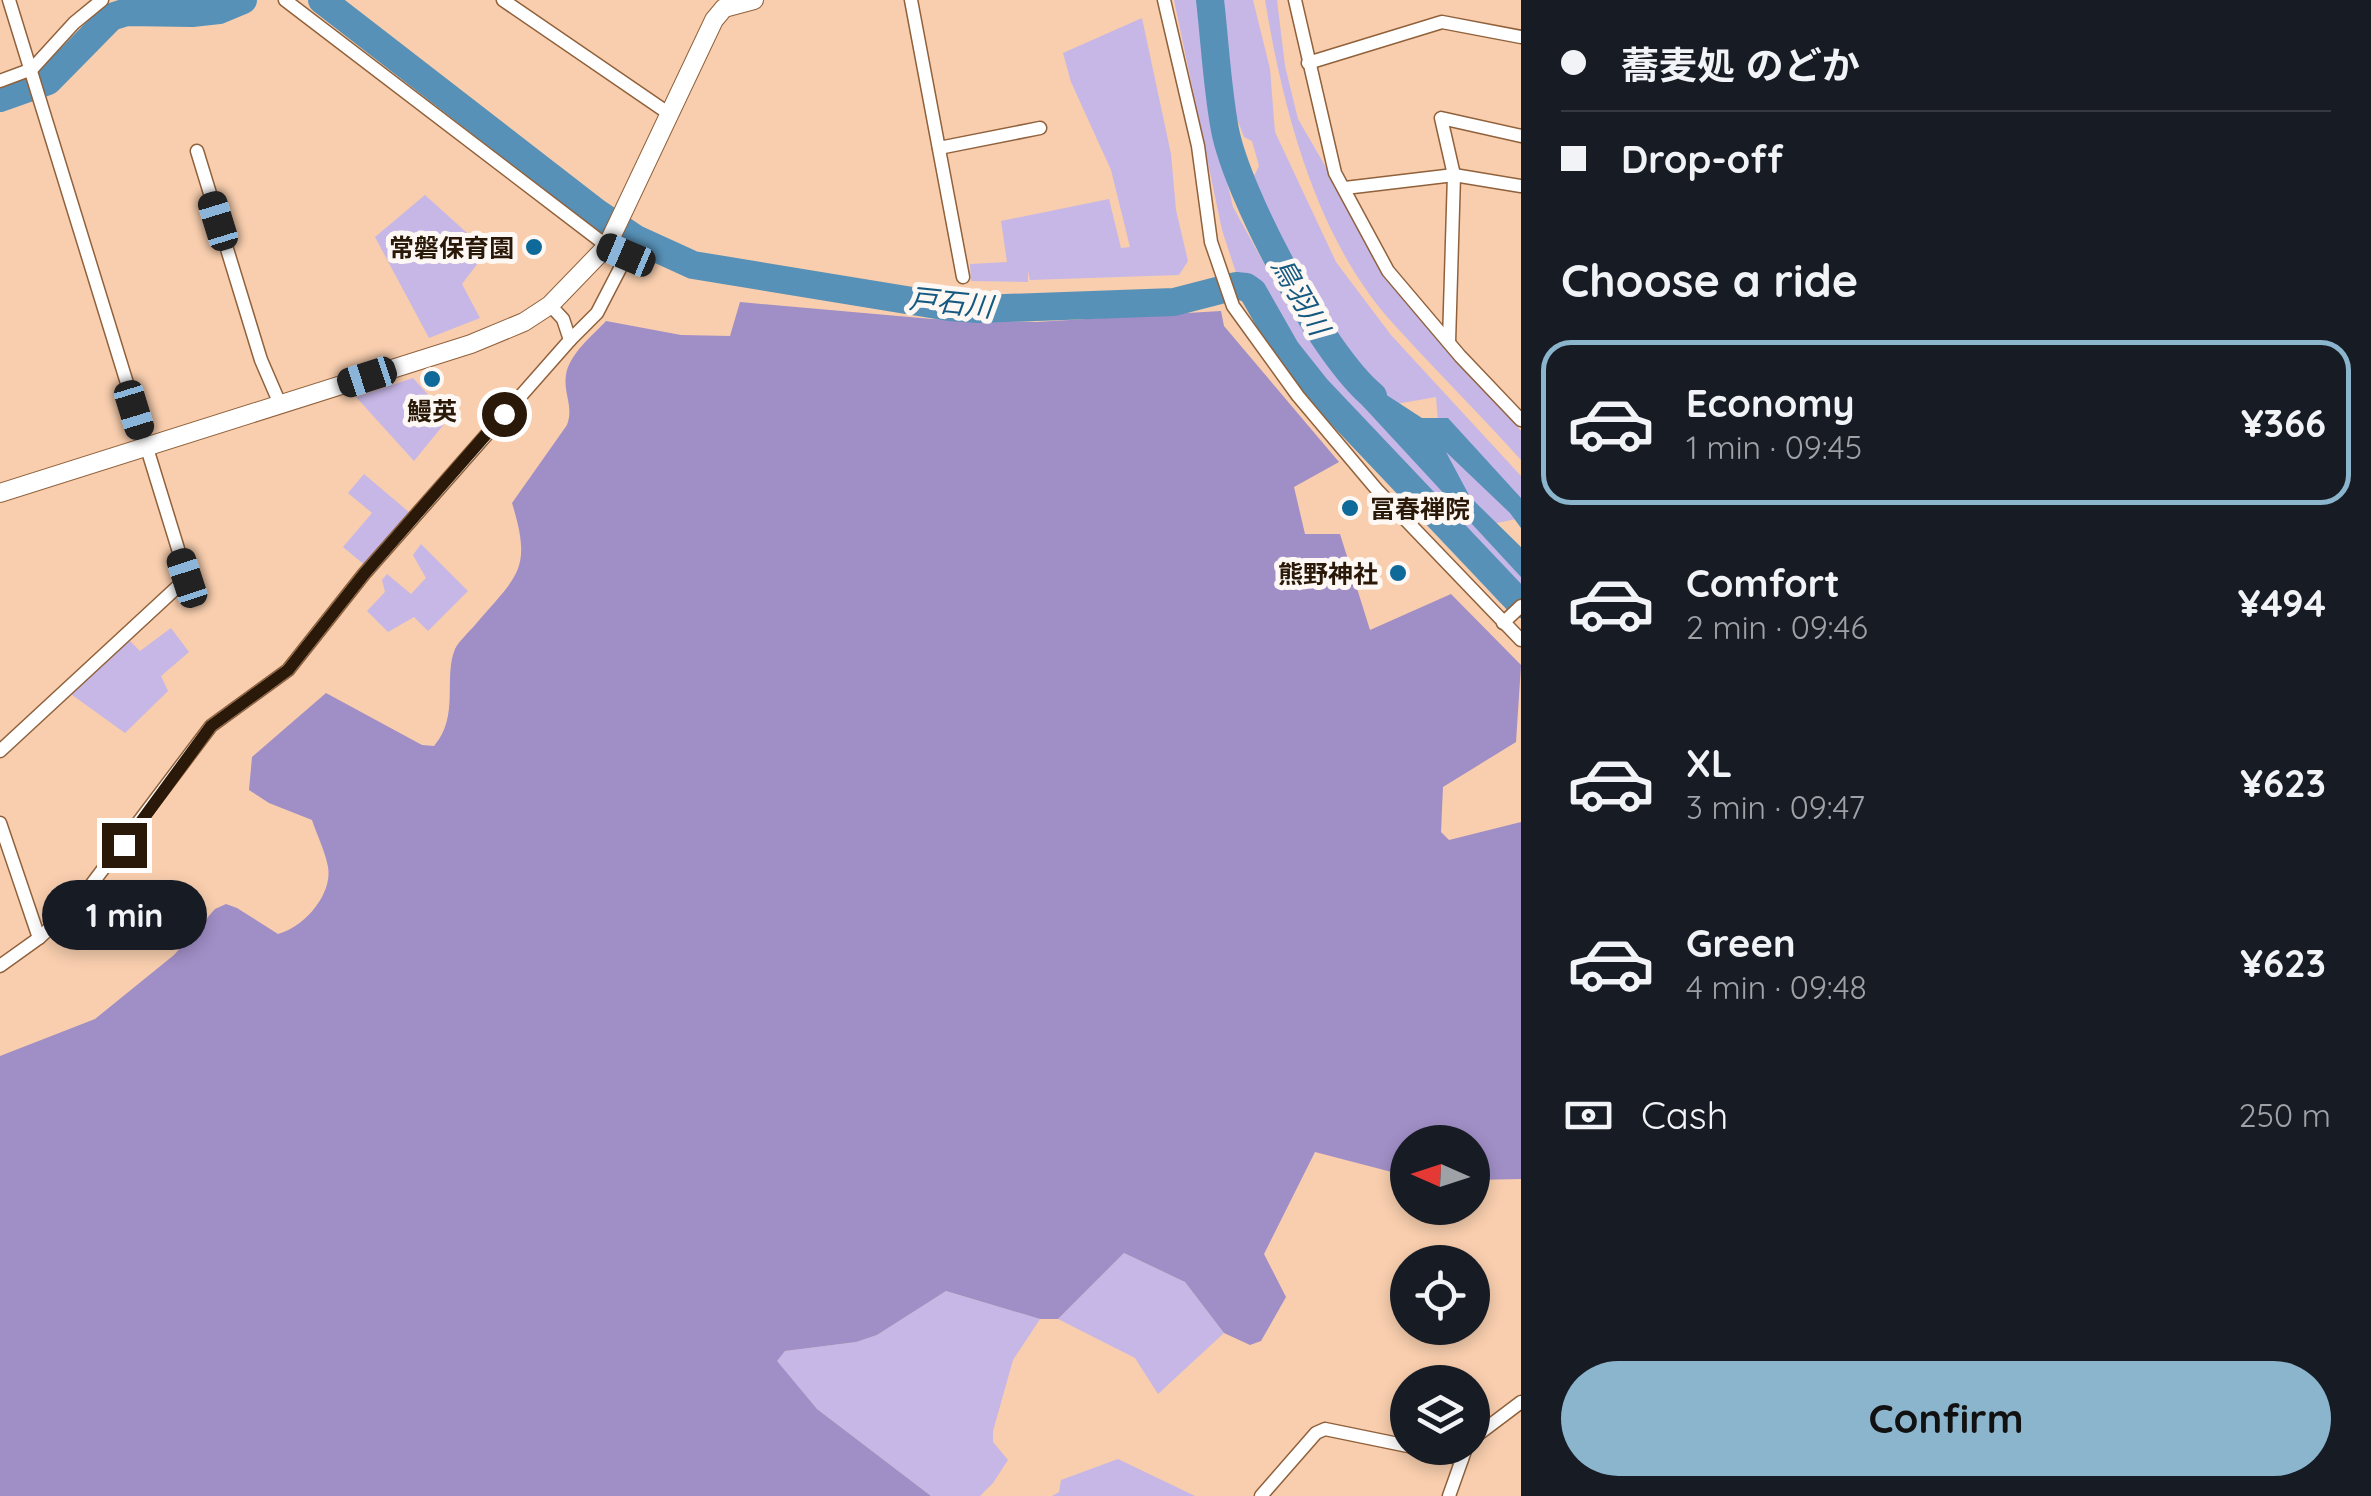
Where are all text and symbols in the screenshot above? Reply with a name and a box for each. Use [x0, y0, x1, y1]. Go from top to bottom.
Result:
text: 蕎麦処 のどか [1621, 41, 1860, 89]
text: Drop-off [1621, 135, 1783, 183]
car [195, 188, 241, 254]
car [593, 229, 659, 281]
place label: 常磐保育園 [389, 232, 514, 263]
marker: 常磐保育園 [523, 236, 545, 258]
water label: 鳥羽川 [1265, 251, 1339, 344]
text: Choose a ride [1561, 252, 1858, 308]
water label: 戸石川 [907, 280, 998, 324]
car [334, 353, 400, 401]
marker: 鰻英 [421, 368, 443, 390]
car [111, 377, 157, 443]
icon: car [1566, 378, 1656, 468]
text: Economy [1686, 379, 1855, 427]
route start [482, 392, 527, 437]
place label: 鰻英 [407, 395, 457, 426]
text: ¥366 [2241, 399, 2326, 447]
text: 1 min · 09:45 [1686, 427, 1862, 467]
place label: 冨春禅院 [1370, 493, 1470, 524]
marker: 冨春禅院 [1339, 497, 1361, 519]
car [163, 545, 211, 611]
place label: 熊野神社 [1278, 558, 1378, 589]
icon: car [1566, 558, 1656, 648]
text: Comfort [1686, 559, 1840, 607]
marker: 熊野神社 [1387, 562, 1409, 584]
text: ¥494 [2238, 579, 2326, 627]
text: 2 min · 09:46 [1686, 607, 1868, 647]
icon: car [1566, 738, 1656, 828]
text: XL [1686, 739, 1732, 787]
text: ¥623 [2240, 759, 2326, 807]
text: 3 min · 09:47 [1686, 787, 1865, 827]
route end [102, 823, 147, 868]
callout: 1 min [42, 880, 206, 950]
text: 1 min [86, 895, 163, 935]
icon: car [1566, 918, 1656, 1008]
text: Green [1686, 919, 1796, 967]
text: ¥623 [2240, 939, 2326, 987]
text: 4 min · 09:48 [1686, 967, 1867, 1007]
icon: cash [1561, 1088, 1616, 1143]
text: Cash [1641, 1091, 1728, 1139]
text: 250 m [2239, 1095, 2331, 1135]
north arrow [1390, 1125, 1490, 1225]
map controls [1390, 1125, 1490, 1465]
button: locate [1390, 1245, 1490, 1345]
button: Confirm [1561, 1361, 2331, 1476]
button: layers [1390, 1365, 1490, 1465]

